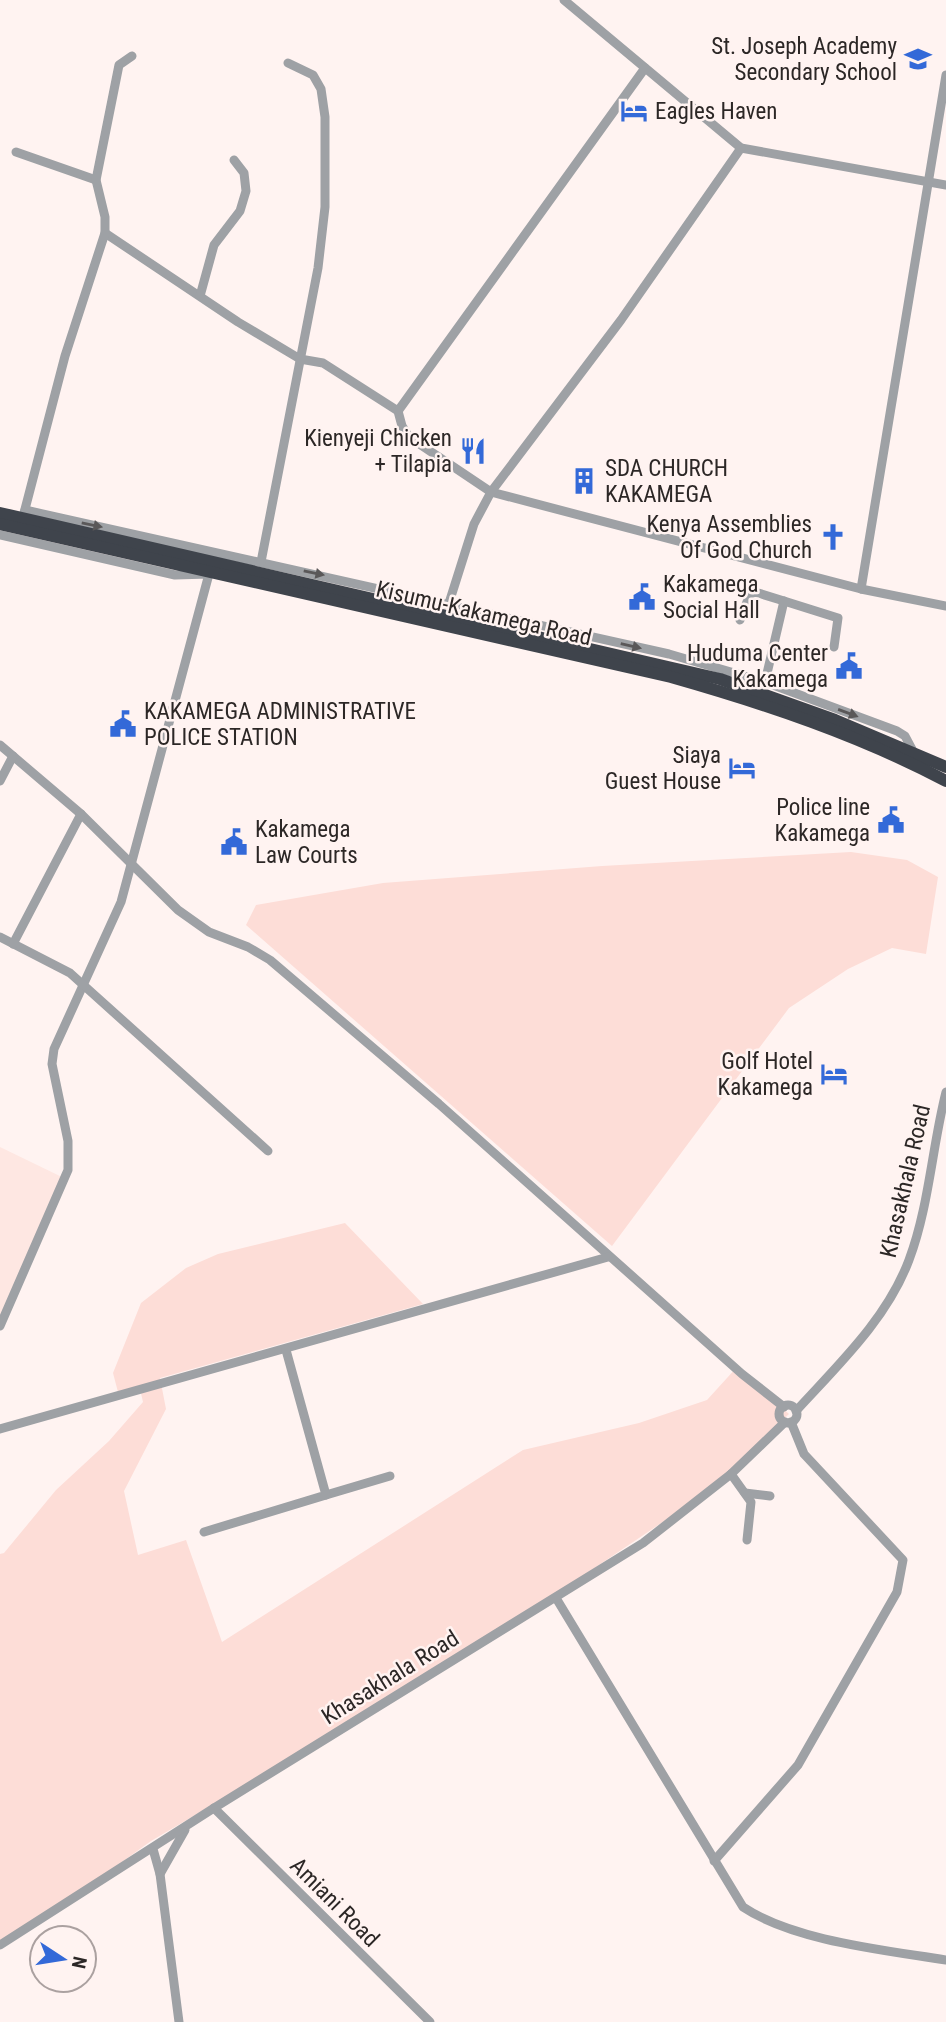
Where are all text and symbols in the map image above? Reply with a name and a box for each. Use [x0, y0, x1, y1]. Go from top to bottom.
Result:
place label: St. Joseph Academy Secondary School [711, 33, 897, 86]
school or university icon: St. Joseph Academy Secondary School [903, 44, 933, 74]
hotel icon: Eagles Haven [619, 96, 649, 126]
place label: Eagles Haven [655, 98, 777, 125]
place label: Kienyeji Chicken + Tilapia [304, 425, 452, 478]
restaurant icon: Kienyeji Chicken + Tilapia [458, 436, 488, 466]
place label: SDA CHURCH KAKAMEGA [605, 455, 728, 508]
building icon: SDA CHURCH KAKAMEGA [569, 466, 599, 496]
place label: Kenya Assemblies Of God Church [647, 511, 812, 564]
one-way arrow [81, 519, 103, 530]
church icon: Kenya Assemblies Of God Church [818, 522, 848, 552]
one-way arrow [303, 568, 325, 579]
place label: Kakamega Social Hall [663, 571, 760, 624]
street label: Kisumu-Kakamega Road [373, 576, 594, 651]
public building icon: Kakamega Social Hall [627, 582, 657, 612]
place label: Huduma Center Kakamega [687, 640, 828, 693]
one-way arrow [620, 641, 642, 652]
public building icon: Huduma Center Kakamega [834, 651, 864, 681]
place label: KAKAMEGA ADMINISTRATIVE POLICE STATION [144, 698, 416, 751]
one-way arrow [838, 708, 859, 719]
public building icon: KAKAMEGA ADMINISTRATIVE POLICE STATION [108, 709, 138, 739]
place label: Siaya Guest House [605, 742, 721, 795]
hotel icon: Siaya Guest House [727, 753, 757, 783]
place label: Police line Kakamega [775, 794, 870, 847]
public building icon: Police line Kakamega [876, 805, 906, 835]
place label: Kakamega Law Courts [255, 816, 358, 869]
public building icon: Kakamega Law Courts [219, 827, 249, 857]
place label: Golf Hotel Kakamega [718, 1048, 813, 1101]
hotel icon: Golf Hotel Kakamega [819, 1059, 849, 1089]
street label: Khasakhala Road [875, 1102, 936, 1260]
street label: Khasakhala Road [317, 1625, 464, 1730]
street label: Amiani Road [285, 1852, 385, 1952]
north arrow [28, 1924, 98, 1994]
text: N [67, 1954, 92, 1971]

